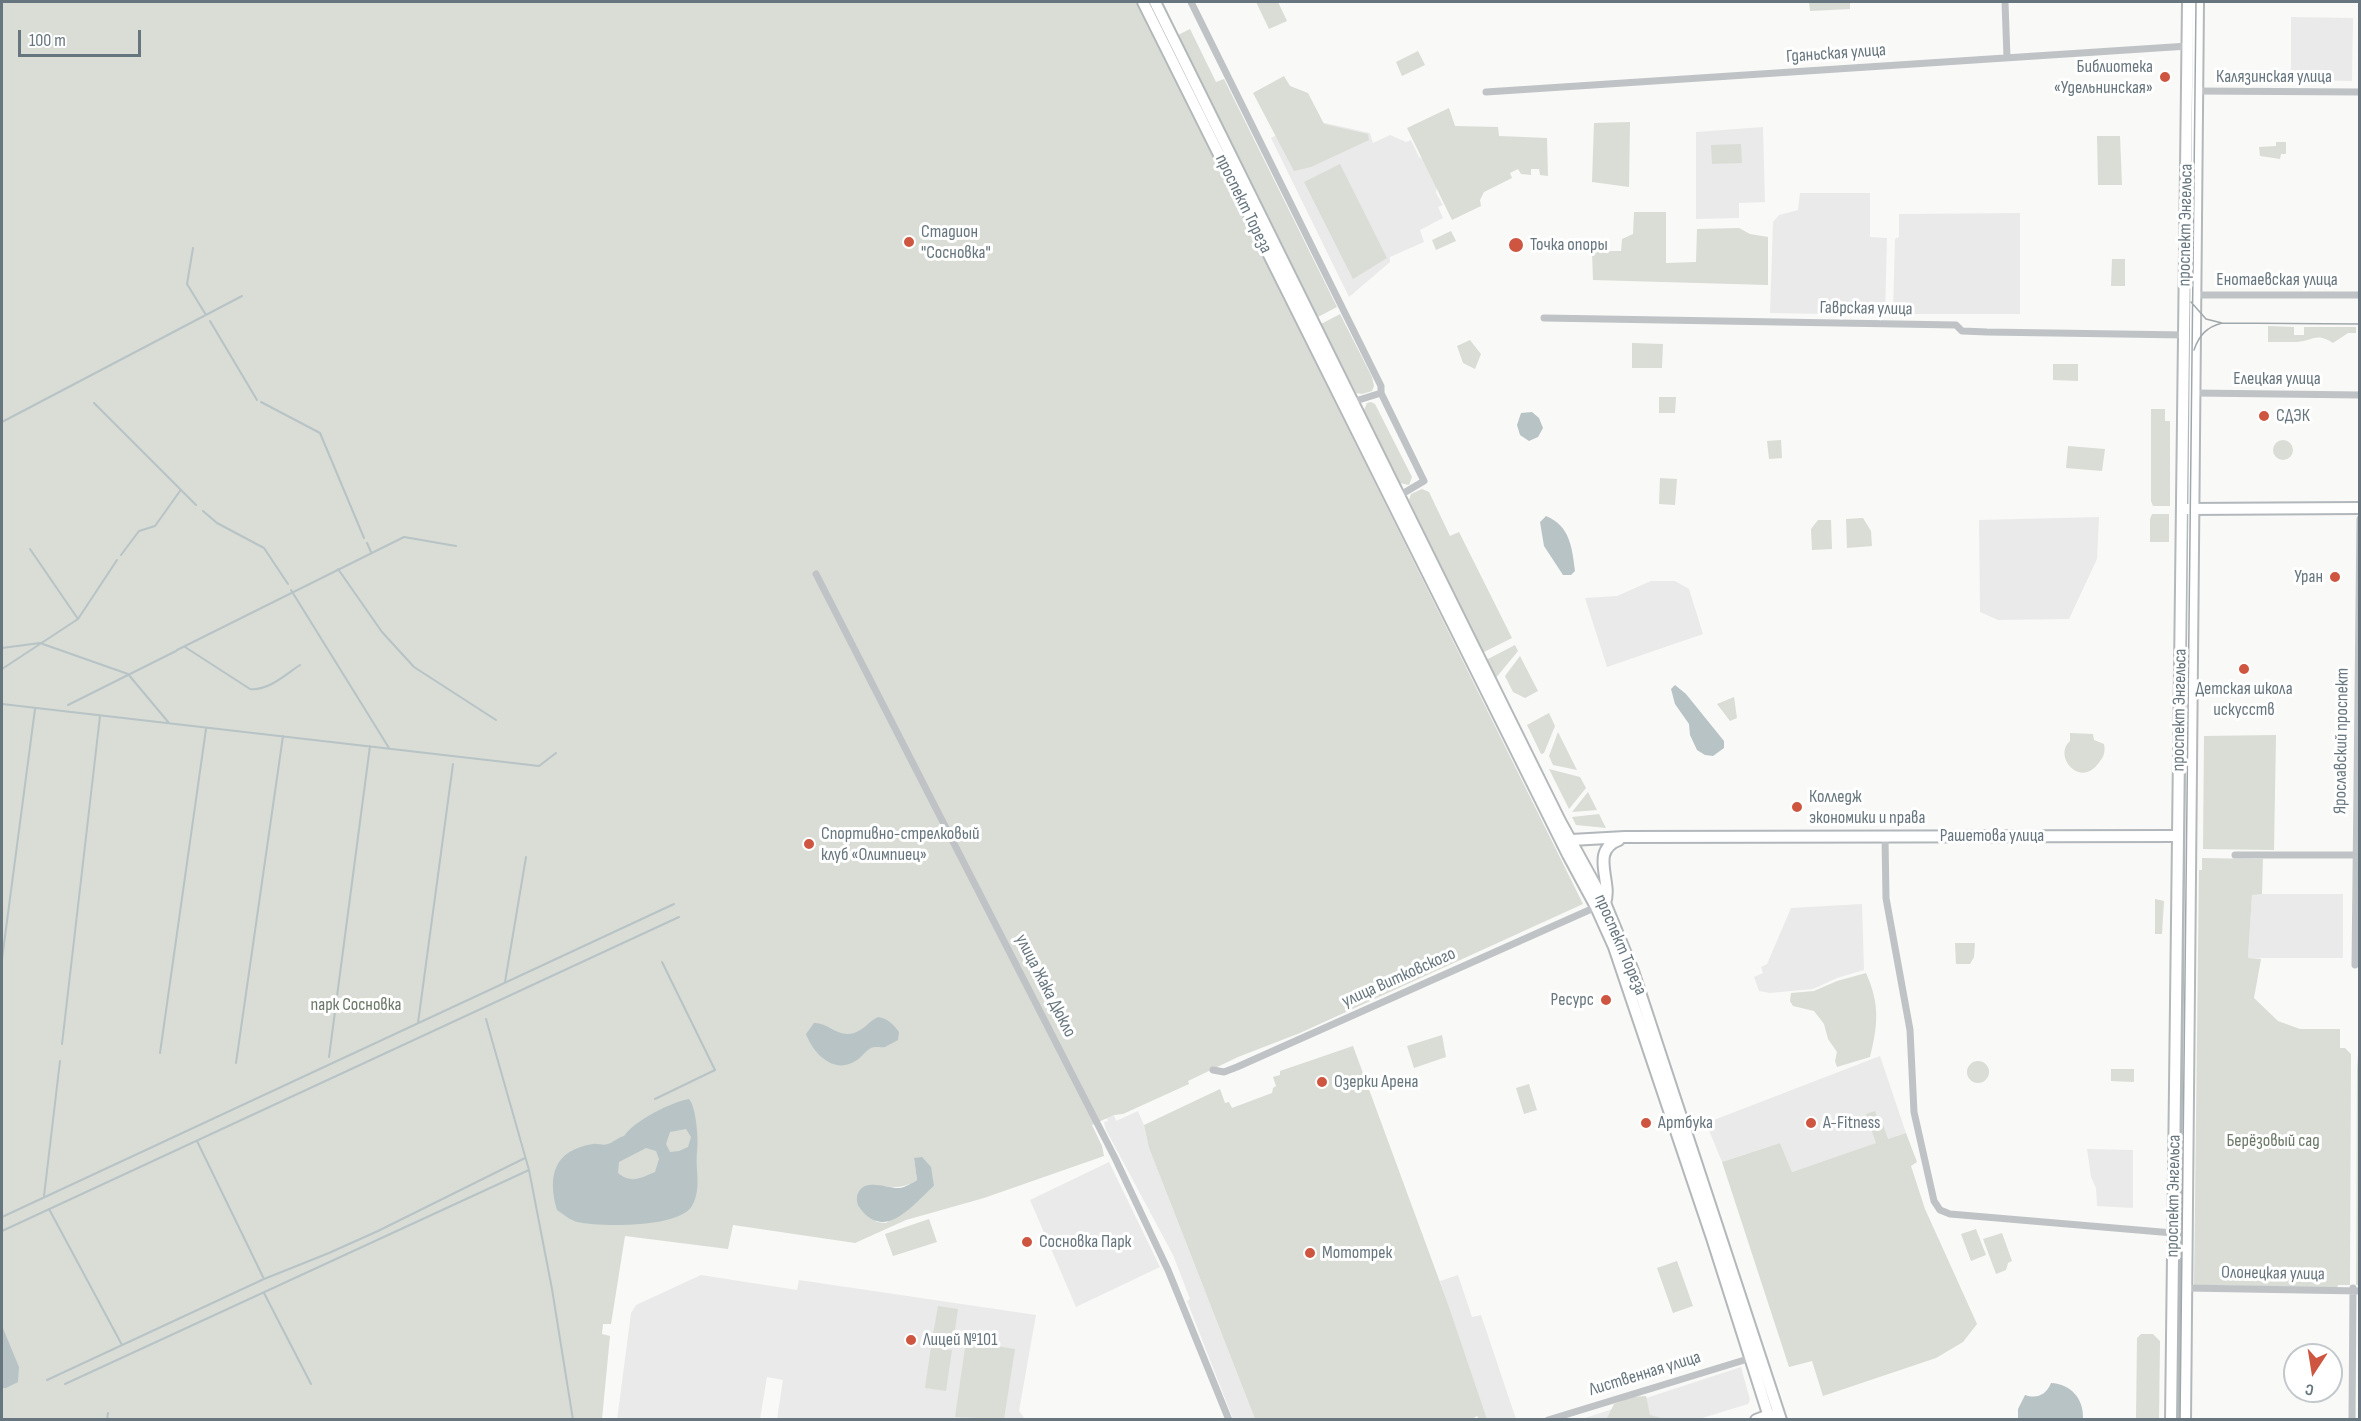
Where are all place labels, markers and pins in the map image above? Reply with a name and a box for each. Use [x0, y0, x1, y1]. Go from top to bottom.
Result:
place label: Библиотека «Удельнинская» [2054, 56, 2153, 98]
marker: Библиотека «Удельнинская» [2158, 70, 2172, 84]
place label: Стадион "Сосновка" [921, 221, 991, 264]
place label: Точка опоры [1530, 234, 1608, 256]
marker: Стадион "Сосновка" [902, 235, 916, 249]
marker: Точка опоры [1507, 236, 1525, 254]
place label: СДЭК [2276, 405, 2310, 427]
marker: СДЭК [2257, 409, 2271, 423]
place label: Уран [2294, 566, 2323, 588]
marker: Уран [2328, 570, 2342, 584]
marker: Детская школа искусств [2237, 662, 2251, 676]
place label: Детская школа искусств [2195, 678, 2293, 720]
place label: Колледж экономики и права [1809, 786, 1926, 828]
marker: Колледж экономики и права [1790, 800, 1804, 814]
place label: Спортивно-стрелковый клуб «Олимпиец» [821, 823, 979, 866]
marker: Спортивно-стрелковый клуб «Олимпиец» [802, 837, 816, 851]
place label: Ресурс [1551, 989, 1594, 1011]
marker: Ресурс [1599, 993, 1613, 1007]
place label: Озерки Арена [1334, 1071, 1418, 1093]
marker: Озерки Арена [1315, 1075, 1329, 1089]
place label: Артбука [1658, 1112, 1713, 1134]
place label: A-Fitness [1823, 1112, 1881, 1134]
marker: Артбука [1639, 1116, 1653, 1130]
marker: A-Fitness [1804, 1116, 1818, 1130]
place label: Сосновка Парк [1039, 1231, 1131, 1253]
marker: Сосновка Парк [1020, 1235, 1034, 1249]
place label: Мототрек [1322, 1242, 1392, 1264]
marker: Мототрек [1303, 1246, 1317, 1260]
place label: Лицей №101 [923, 1329, 997, 1351]
marker: Лицей №101 [904, 1333, 918, 1347]

